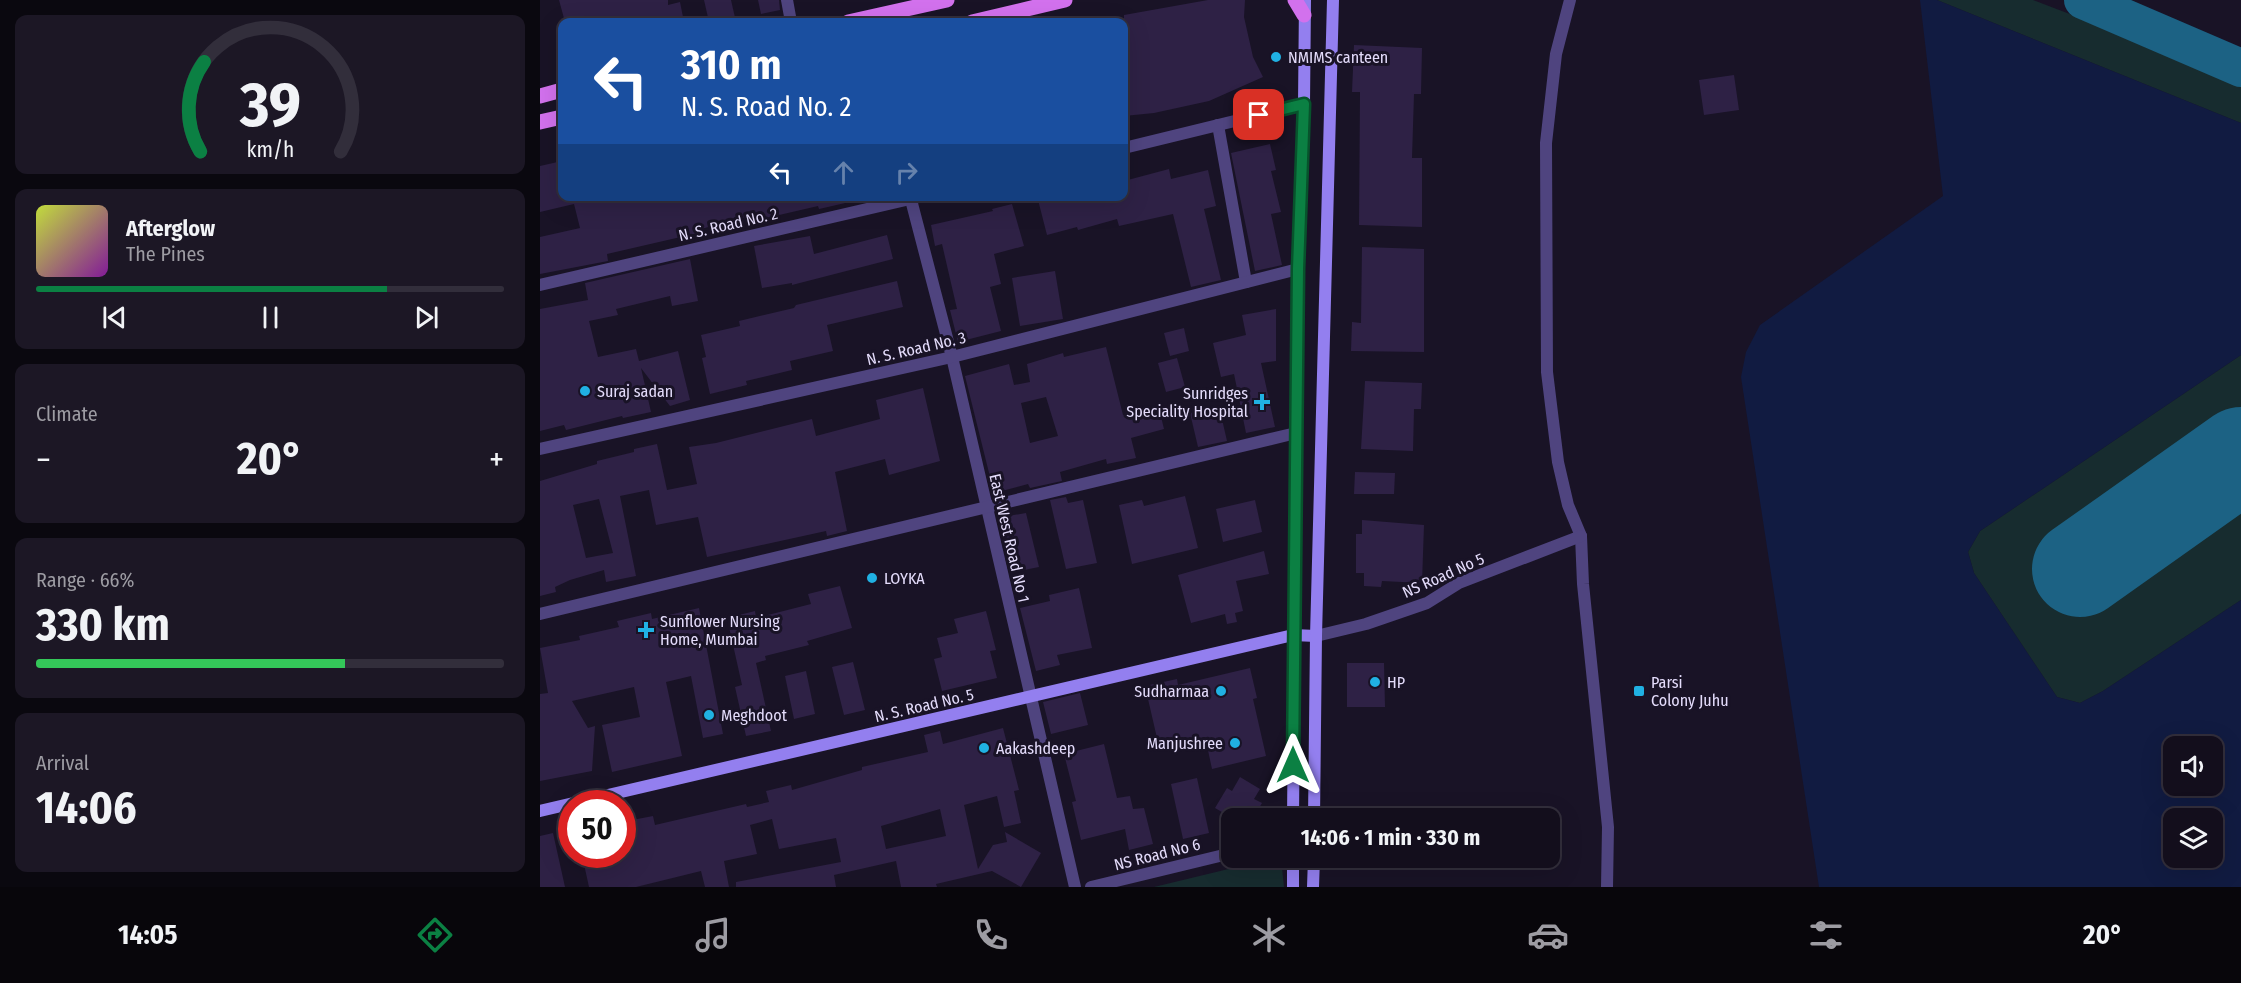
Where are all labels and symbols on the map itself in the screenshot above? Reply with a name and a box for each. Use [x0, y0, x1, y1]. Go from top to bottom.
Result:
place label: NMIMS canteen [1288, 48, 1388, 67]
marker: NMIMS canteen [1269, 50, 1283, 64]
pin [1233, 89, 1284, 140]
street label: N. S. Road No. 2 [677, 204, 779, 245]
street label: N. S. Road No. 3 [865, 328, 968, 369]
place label: Suraj sadan [597, 382, 673, 401]
marker: Suraj sadan [578, 384, 592, 398]
place label: Sunridges Speciality Hospital [1126, 384, 1248, 421]
marker: Sunridges Speciality Hospital [1253, 393, 1271, 411]
street label: East West Road No 1 [985, 472, 1034, 604]
street label: NS Road No 5 [1399, 549, 1487, 602]
place label: LOYKA [884, 569, 925, 588]
marker: LOYKA [865, 571, 879, 585]
place label: Sunflower Nursing Home, Mumbai [660, 612, 780, 649]
marker: Sunflower Nursing Home, Mumbai [637, 621, 655, 639]
place label: HP [1387, 673, 1405, 692]
place label: Parsi Colony Juhu [1651, 673, 1729, 710]
marker: HP [1368, 675, 1382, 689]
place label: Sudharmaa [1134, 682, 1209, 701]
marker: Sudharmaa [1214, 684, 1228, 698]
marker: Parsi Colony Juhu [1632, 684, 1646, 698]
street label: N. S. Road No. 5 [873, 685, 976, 726]
place label: Meghdoot [721, 706, 788, 725]
marker: Meghdoot [702, 708, 716, 722]
position arrow [1261, 733, 1325, 797]
place label: Manjushree [1147, 734, 1223, 753]
marker: Manjushree [1228, 736, 1242, 750]
place label: Aakashdeep [996, 739, 1075, 758]
marker: Aakashdeep [977, 741, 991, 755]
speed limit sign: 50 [558, 790, 636, 868]
street label: NS Road No 6 [1112, 835, 1202, 874]

